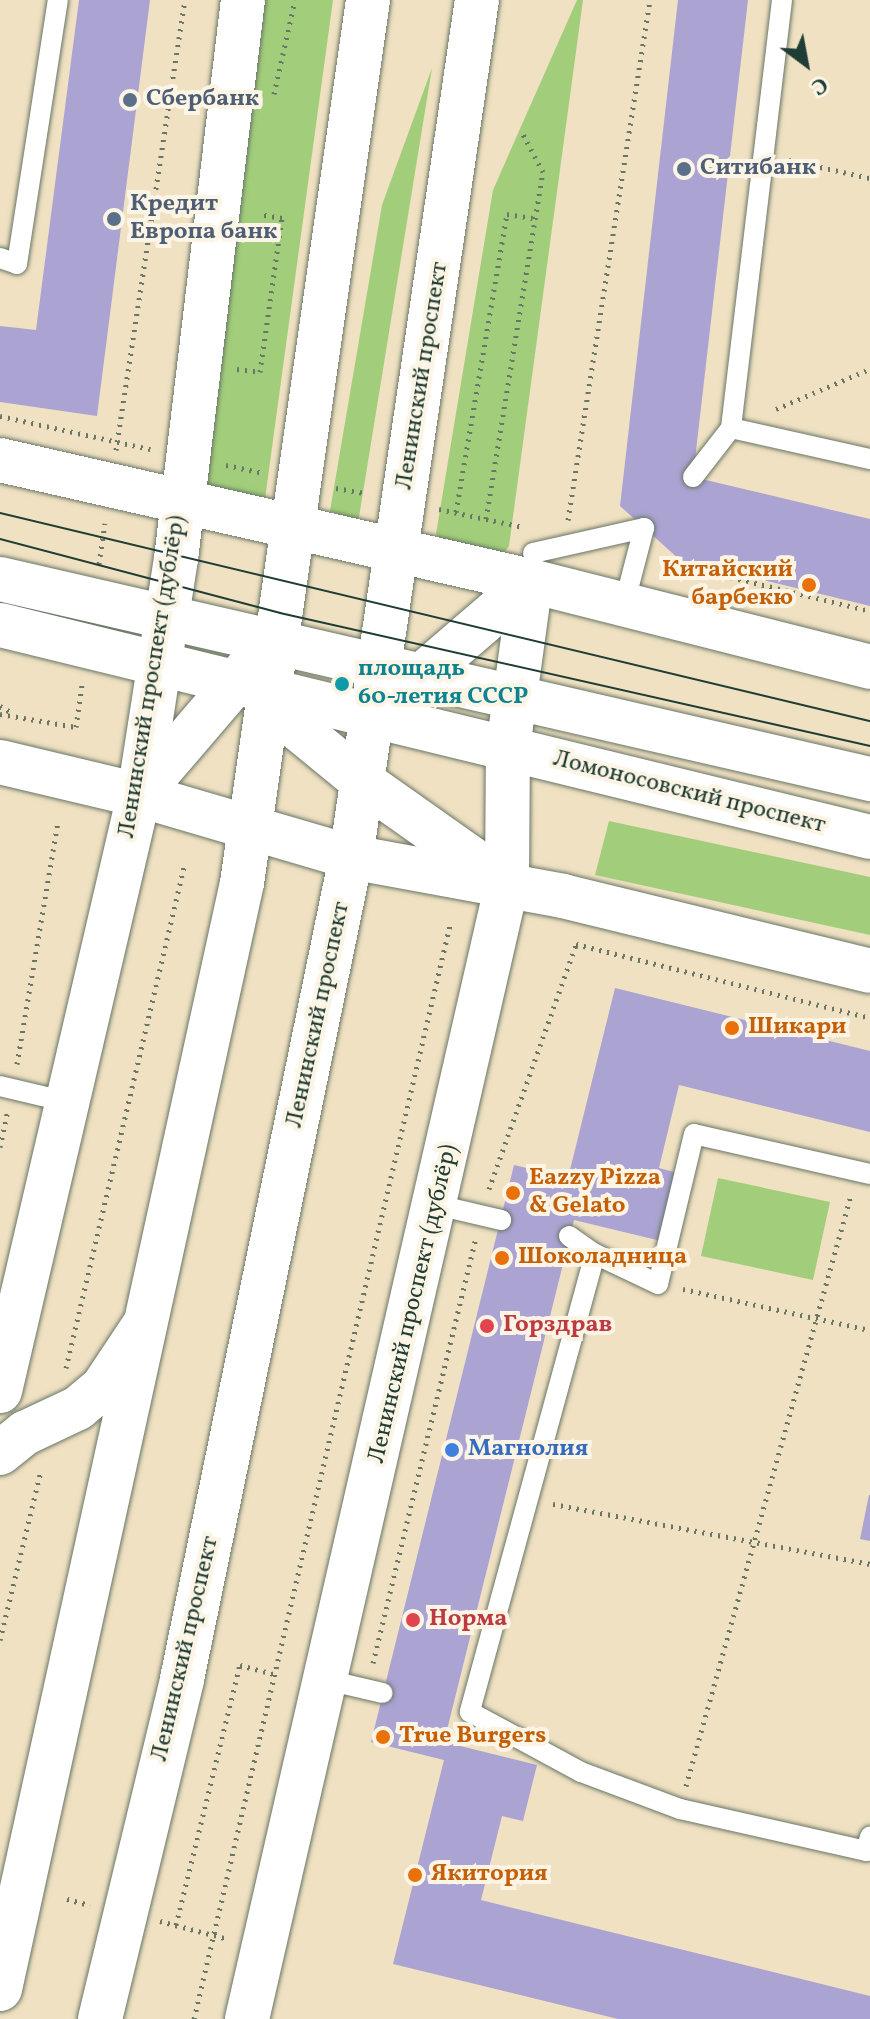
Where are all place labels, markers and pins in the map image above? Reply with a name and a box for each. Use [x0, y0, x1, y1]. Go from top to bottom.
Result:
place label: Сбербанк [146, 86, 259, 114]
marker: Сбербанк [121, 91, 139, 109]
place label: Ситибанк [700, 155, 816, 183]
marker: Ситибанк [675, 160, 693, 178]
place label: Кредит Европа банк [130, 191, 277, 247]
marker: Кредит Европа банк [105, 210, 123, 228]
place label: Китайский барбекю [662, 557, 793, 613]
marker: Китайский барбекю [800, 576, 818, 594]
place label: площадь 60-летия СССР [358, 656, 528, 712]
marker: площадь 60-летия СССР [333, 675, 351, 693]
place label: Шикари [748, 1014, 846, 1042]
marker: Шикари [723, 1019, 741, 1037]
place label: Eazzy Pizza & Gelato [529, 1165, 661, 1221]
marker: Eazzy Pizza & Gelato [504, 1184, 522, 1202]
place label: Шоколадница [518, 1244, 687, 1272]
marker: Шоколадница [493, 1249, 511, 1267]
place label: Горздрав [503, 1312, 612, 1340]
marker: Горздрав [478, 1317, 496, 1335]
place label: Магнолия [468, 1436, 588, 1464]
marker: Магнолия [443, 1441, 461, 1459]
place label: Норма [429, 1606, 507, 1634]
marker: Норма [404, 1611, 422, 1629]
place label: True Burgers [399, 1723, 546, 1751]
marker: True Burgers [374, 1728, 392, 1746]
place label: Якитория [431, 1861, 548, 1889]
marker: Якитория [406, 1866, 424, 1884]

